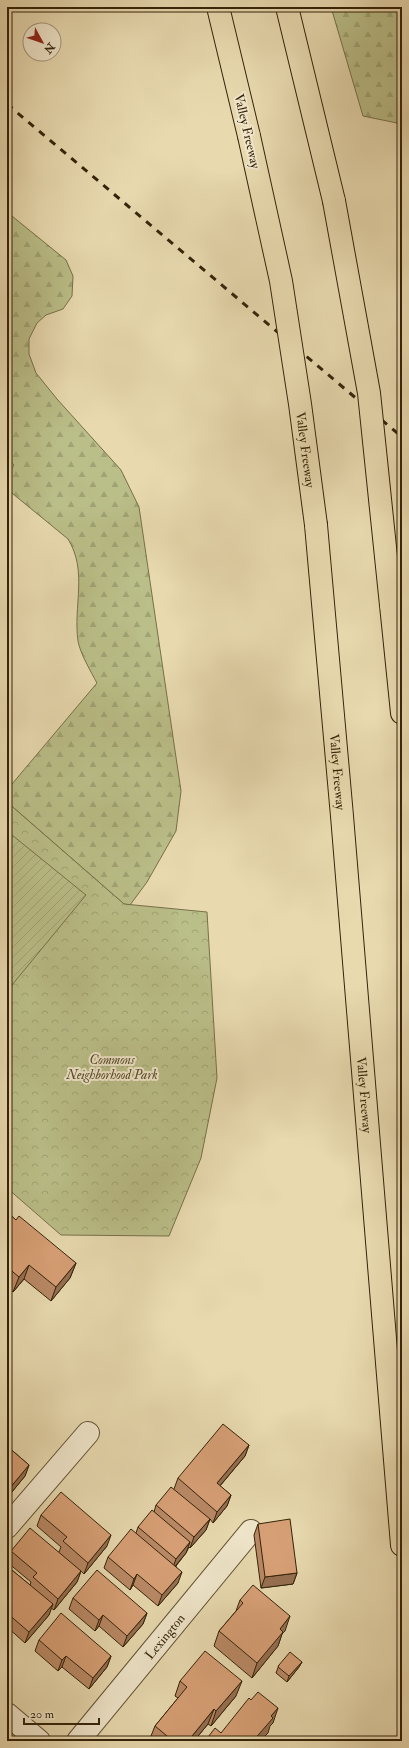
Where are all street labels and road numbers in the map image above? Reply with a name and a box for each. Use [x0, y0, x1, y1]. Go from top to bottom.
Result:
street label: Valley Freeway [230, 92, 263, 171]
street label: Valley Freeway [292, 411, 318, 489]
street label: Valley Freeway [326, 733, 348, 811]
street label: Valley Freeway [353, 1056, 375, 1134]
street label: Lexington [142, 1610, 189, 1663]

